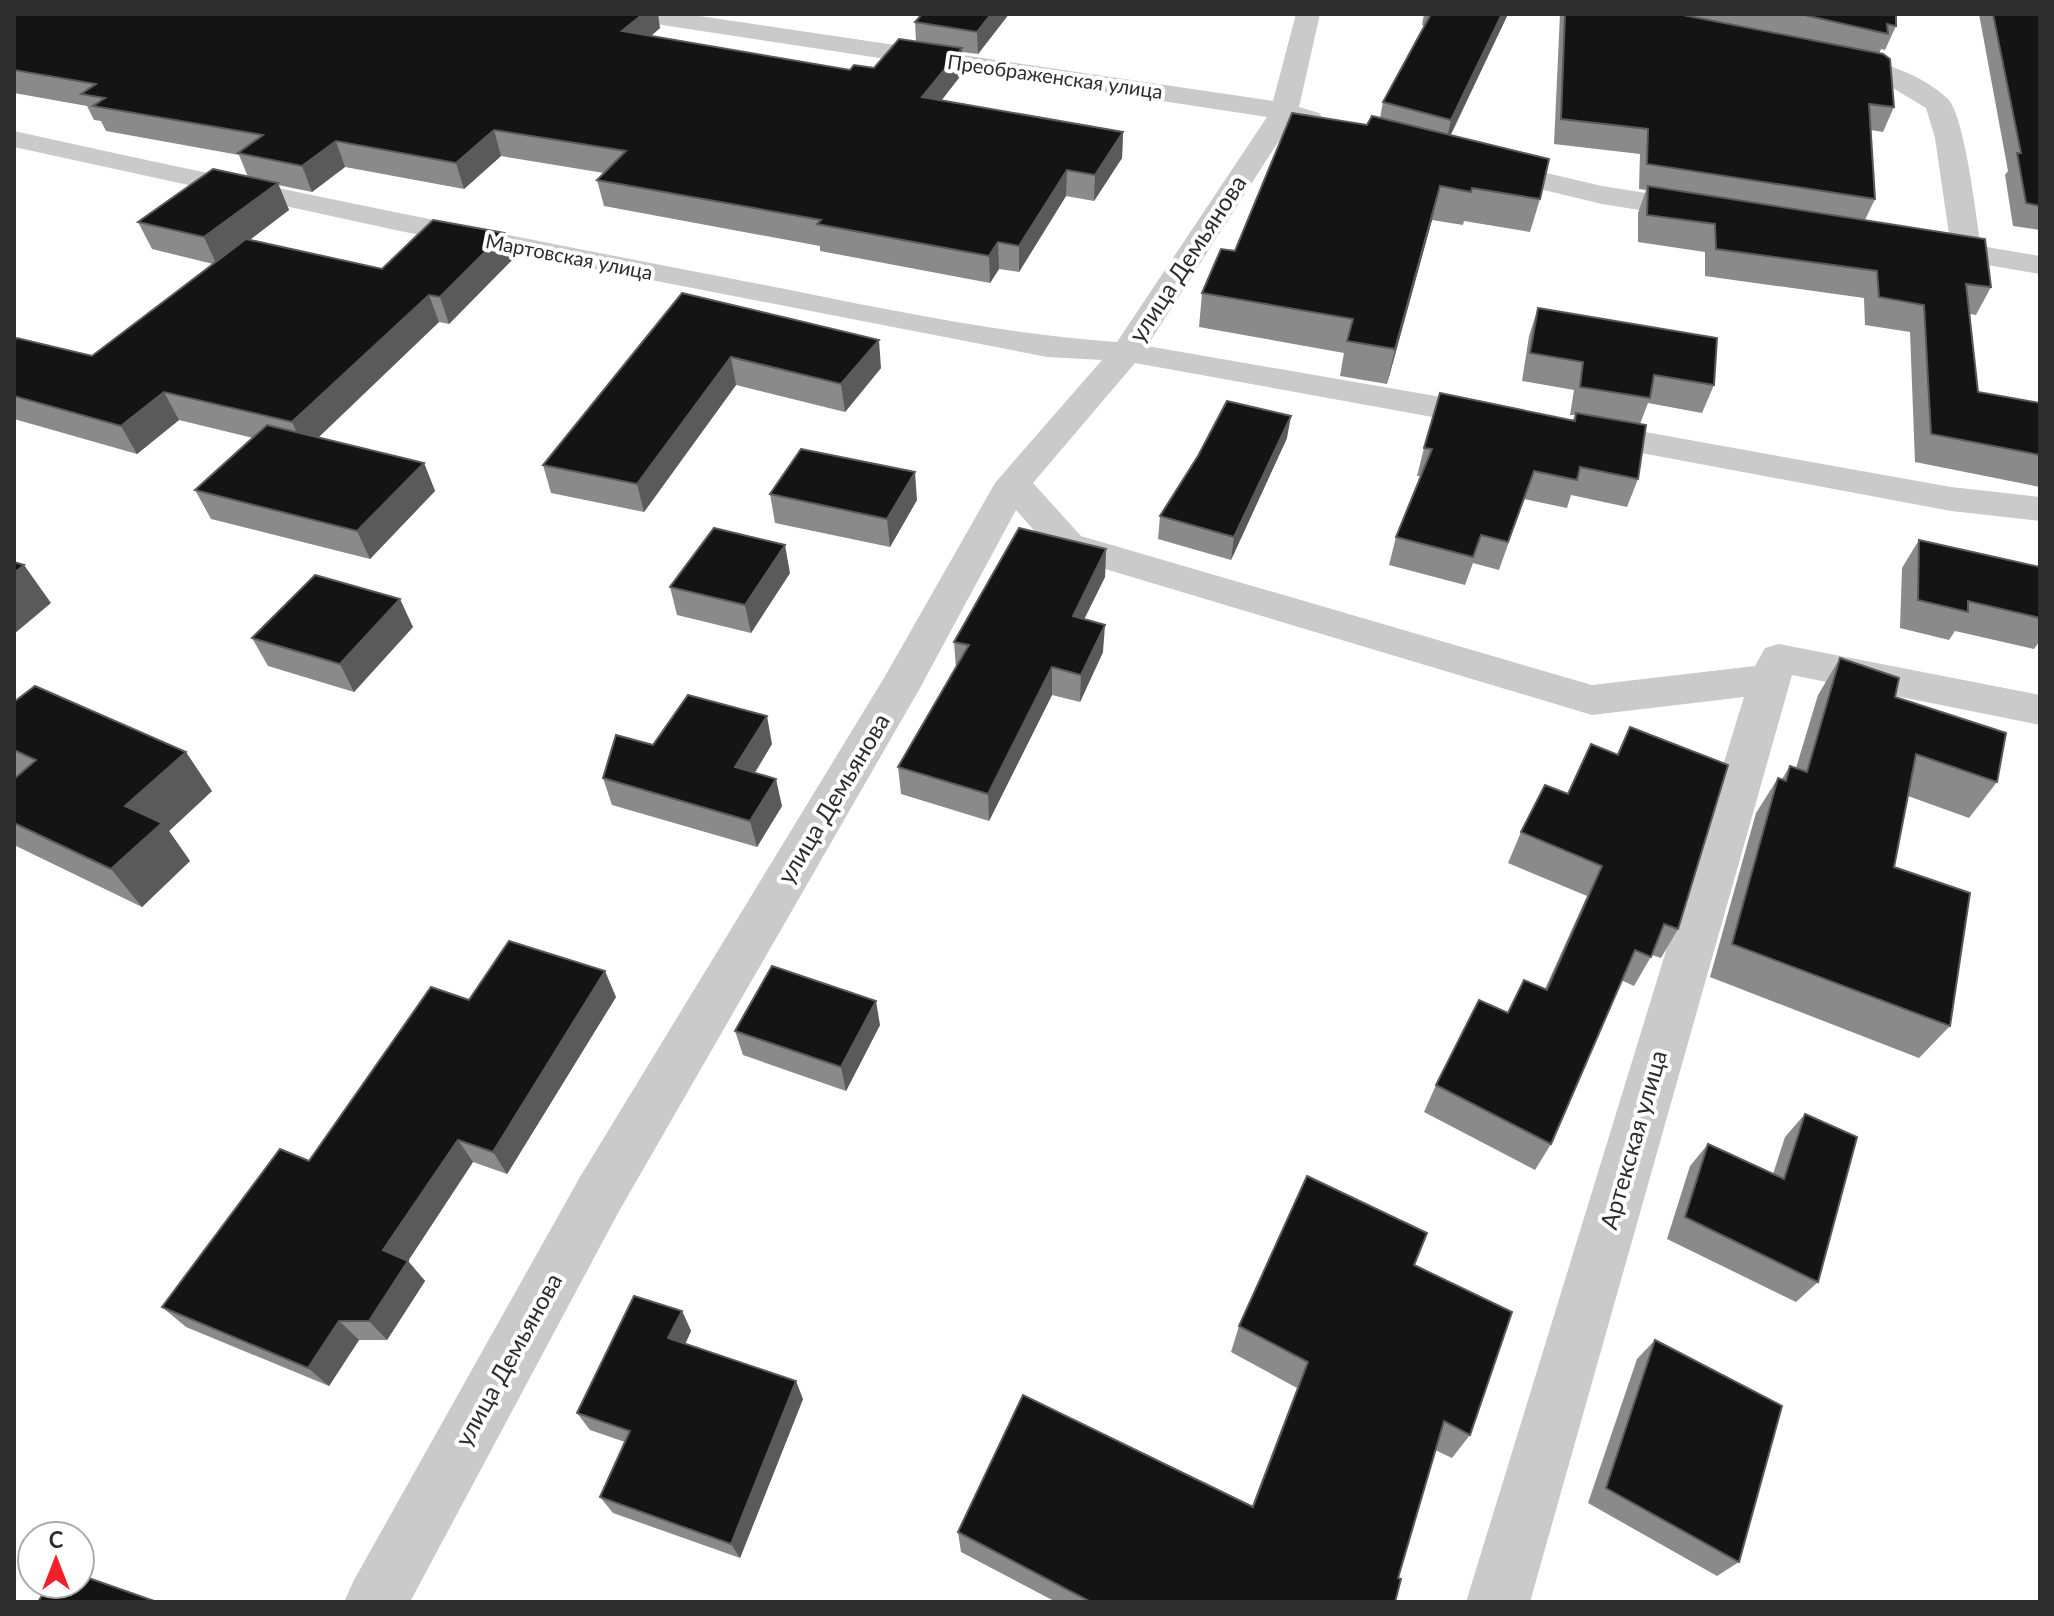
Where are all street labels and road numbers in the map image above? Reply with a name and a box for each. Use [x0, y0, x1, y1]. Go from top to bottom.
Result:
street label: Преображенская улица [946, 49, 1164, 103]
street label: улица Демьянова [1122, 169, 1252, 347]
street label: Мартовская улица [484, 228, 655, 284]
street label: улица Демьянова [770, 708, 895, 889]
street label: Артекская улица [1593, 1047, 1672, 1232]
street label: улица Демьянова [448, 1268, 567, 1451]

